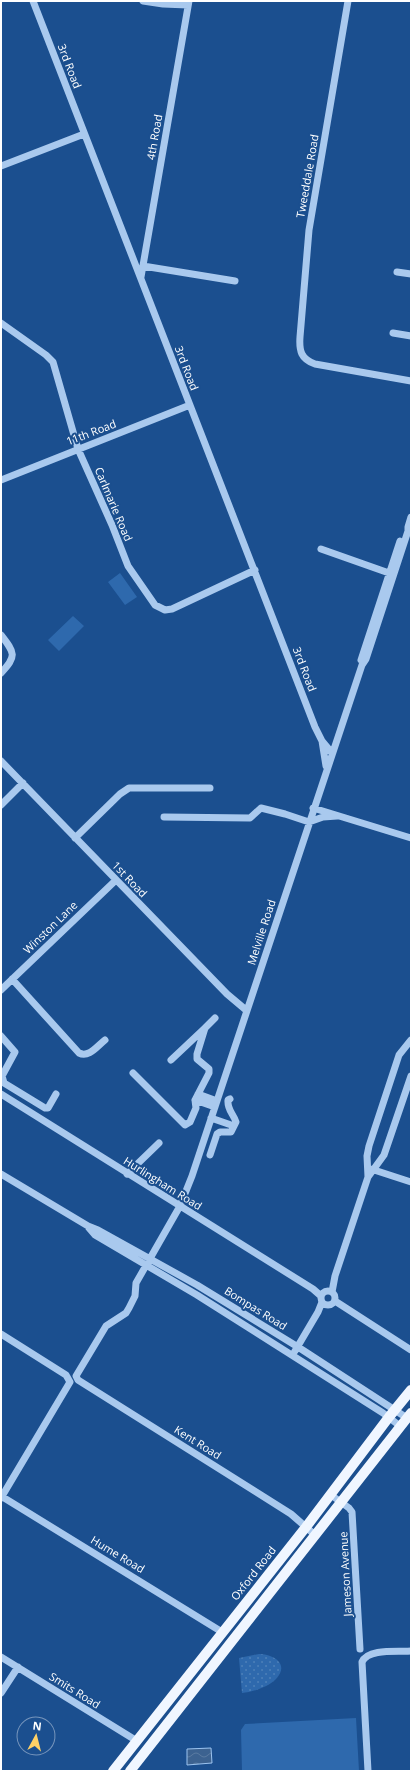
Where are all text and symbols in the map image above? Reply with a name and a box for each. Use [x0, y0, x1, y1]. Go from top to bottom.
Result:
street label: 3rd Road [55, 42, 85, 90]
street label: 4th Road [143, 113, 165, 161]
street label: Tweeddale Road [292, 133, 322, 219]
street label: 3rd Road [172, 344, 202, 392]
street label: 11th Road [64, 416, 118, 448]
street label: Carlmarie Road [92, 465, 136, 543]
street label: 3rd Road [290, 645, 320, 693]
street label: 1st Road [109, 858, 151, 900]
street label: Winston Lane [20, 897, 80, 957]
street label: Melville Road [243, 897, 279, 967]
street label: Hurlingham Road [121, 1153, 205, 1213]
street label: Bompas Road [222, 1283, 290, 1333]
street label: Kent Road [172, 1422, 224, 1462]
street label: Jameson Avenue [335, 1531, 355, 1618]
street label: Hume Road [88, 1532, 148, 1576]
street label: Oxford Road [227, 1543, 279, 1603]
street label: Smits Road [47, 1668, 103, 1712]
north arrow [16, 1716, 56, 1756]
text: N [32, 1718, 43, 1734]

